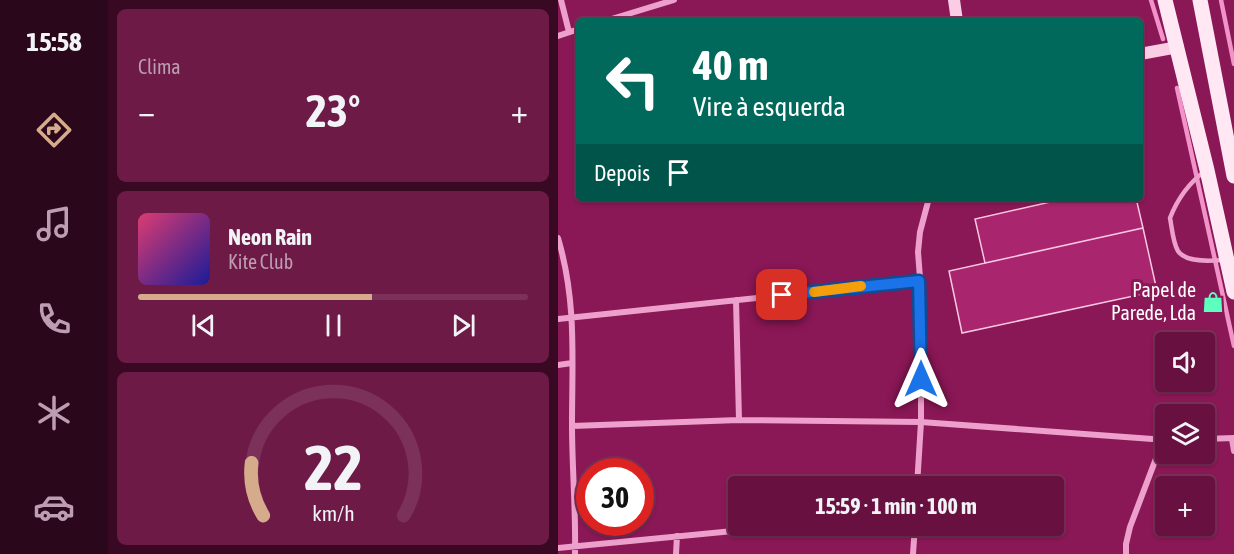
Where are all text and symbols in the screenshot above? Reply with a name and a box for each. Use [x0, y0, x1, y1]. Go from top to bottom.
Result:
text: 15:58 [26, 26, 82, 57]
text: 40 m [693, 41, 768, 89]
icon: left [594, 42, 672, 120]
text: Clima [138, 55, 181, 78]
text: 23° [306, 85, 360, 137]
text: Vire à esquerda [693, 91, 846, 122]
text: − [138, 92, 155, 130]
text: + [511, 92, 528, 130]
icon: directions [33, 109, 75, 151]
icon: arrive [662, 156, 695, 189]
text: Depois [594, 160, 650, 186]
icon: music [33, 203, 75, 245]
text: Neon Rain [228, 224, 312, 250]
text: Kite Club [228, 250, 293, 273]
pin [756, 269, 807, 320]
icon: arrive [765, 278, 798, 311]
place label: Papel de Parede, Lda [1111, 278, 1196, 324]
shop icon: Papel de Parede, Lda [1201, 290, 1225, 314]
icon: phone [33, 298, 75, 340]
icon: previous [187, 309, 220, 342]
icon: pause [317, 309, 350, 342]
icon: next [447, 309, 480, 342]
map controls [1155, 332, 1215, 536]
button: sound [1155, 332, 1215, 392]
position arrow [889, 347, 953, 411]
icon: climate [33, 392, 75, 434]
button: layers [1155, 404, 1215, 464]
text: 22 [304, 432, 362, 503]
speed limit sign: 30 [576, 458, 654, 536]
button: + [1155, 476, 1215, 536]
icon: car [33, 486, 75, 528]
text: 15:59 · 1 min · 100 m [815, 493, 977, 519]
text: km/h [312, 501, 354, 526]

